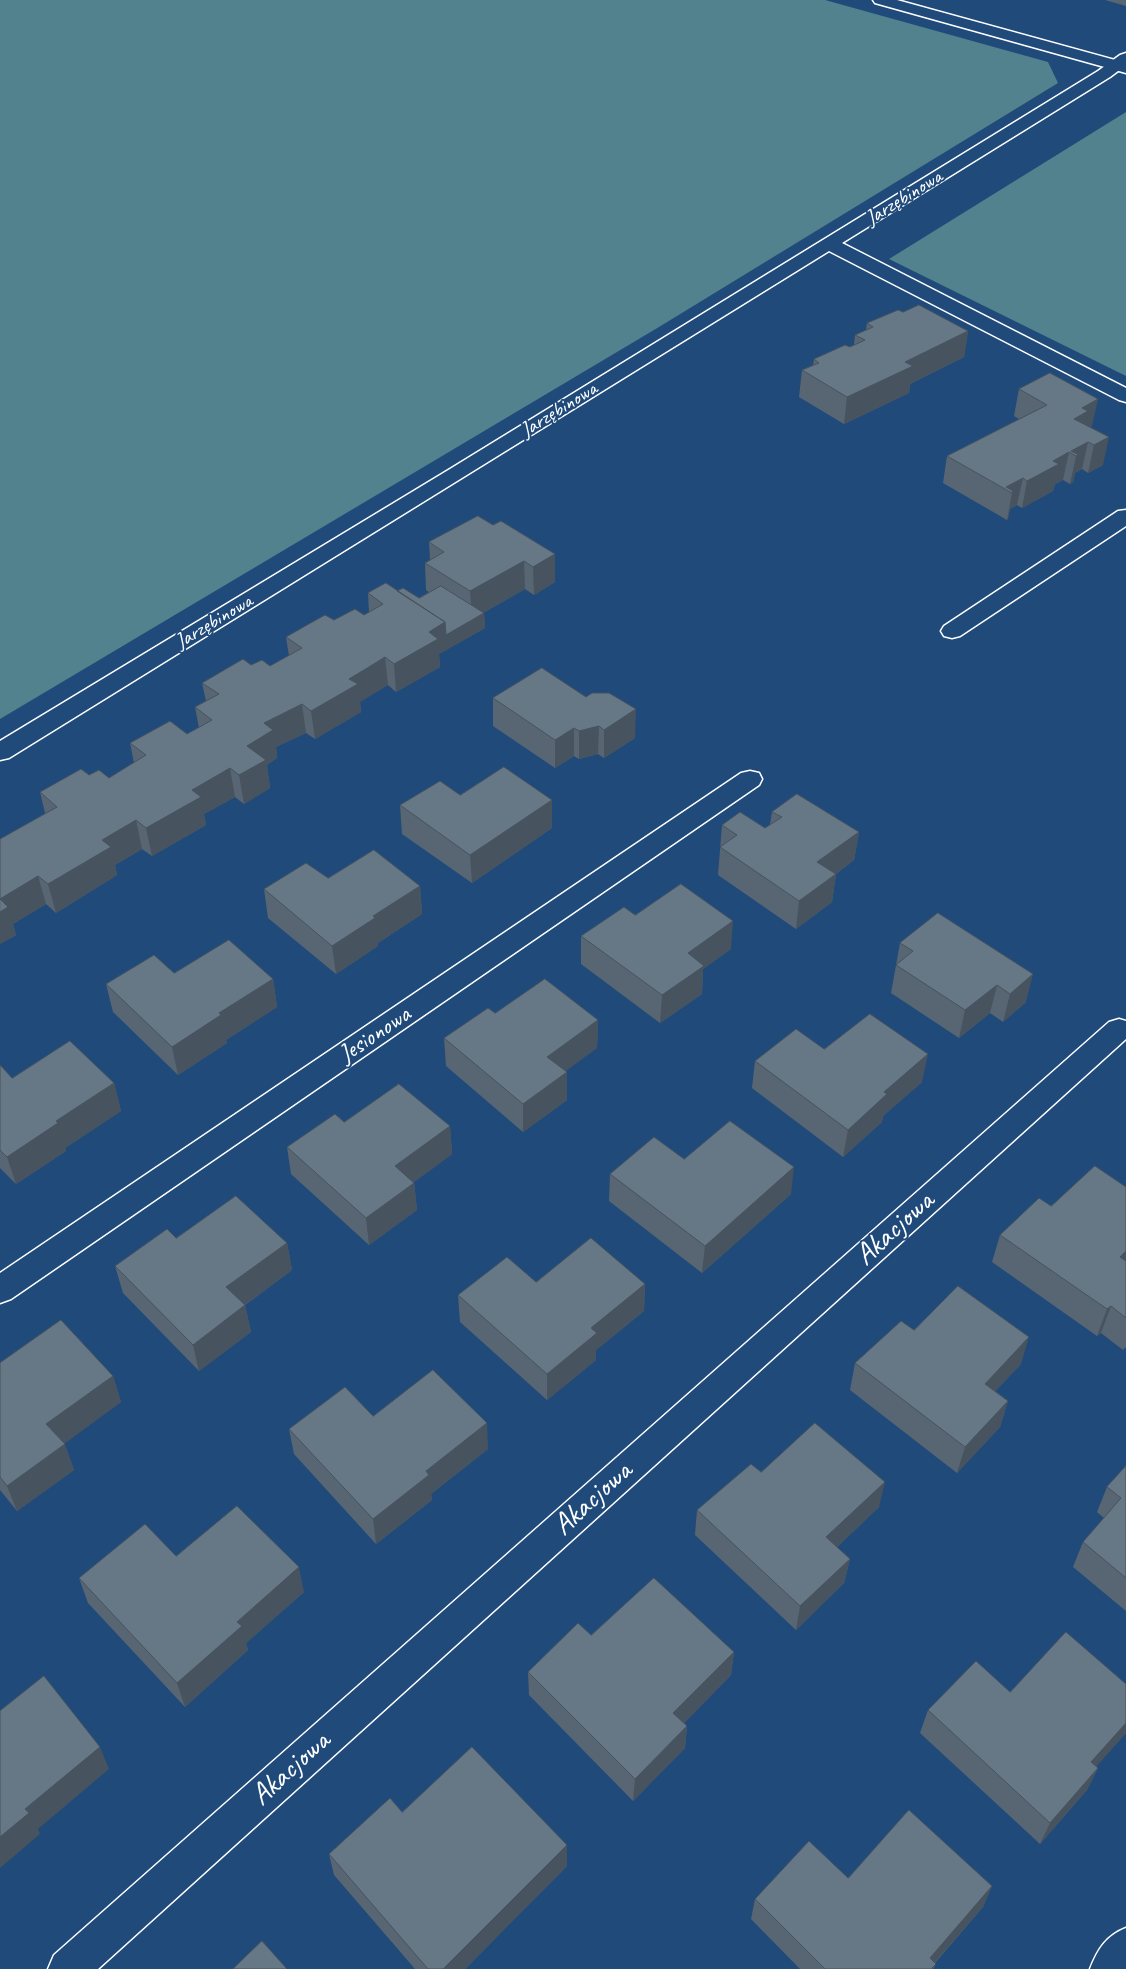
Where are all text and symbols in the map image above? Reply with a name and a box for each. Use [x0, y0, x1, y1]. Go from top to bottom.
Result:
street label: Jarzębinowa [861, 165, 947, 231]
street label: Jarzębinowa [516, 377, 602, 443]
street label: Jarzębinowa [171, 589, 257, 655]
street label: Jesionowa [333, 1000, 417, 1070]
street label: Akacjowa [848, 1184, 942, 1274]
street label: Akacjowa [546, 1454, 640, 1544]
street label: Akacjowa [244, 1724, 338, 1814]

